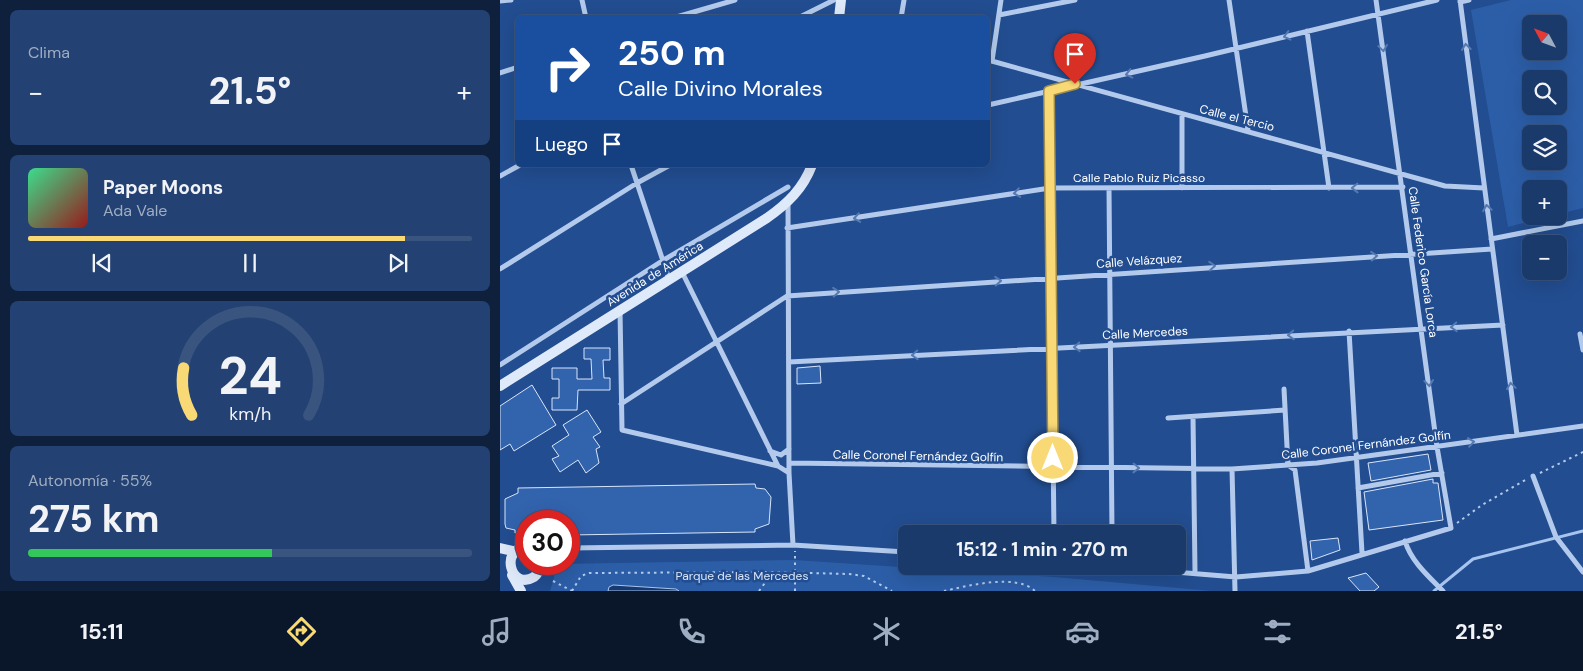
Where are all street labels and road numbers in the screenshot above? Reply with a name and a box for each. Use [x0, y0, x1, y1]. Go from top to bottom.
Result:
street label: Calle el Tercio [1198, 101, 1276, 135]
street label: Calle Pablo Ruiz Picasso [1073, 170, 1205, 186]
street label: Calle Federico García Lorca [1404, 186, 1442, 338]
street label: Avenida de América [604, 238, 706, 310]
street label: Calle Velázquez [1096, 250, 1182, 272]
street label: Calle Mercedes [1102, 323, 1188, 343]
street label: Calle Coronel Fernández Golfín [1280, 427, 1452, 463]
street label: Calle Coronel Fernández Golfín [833, 447, 1003, 465]

